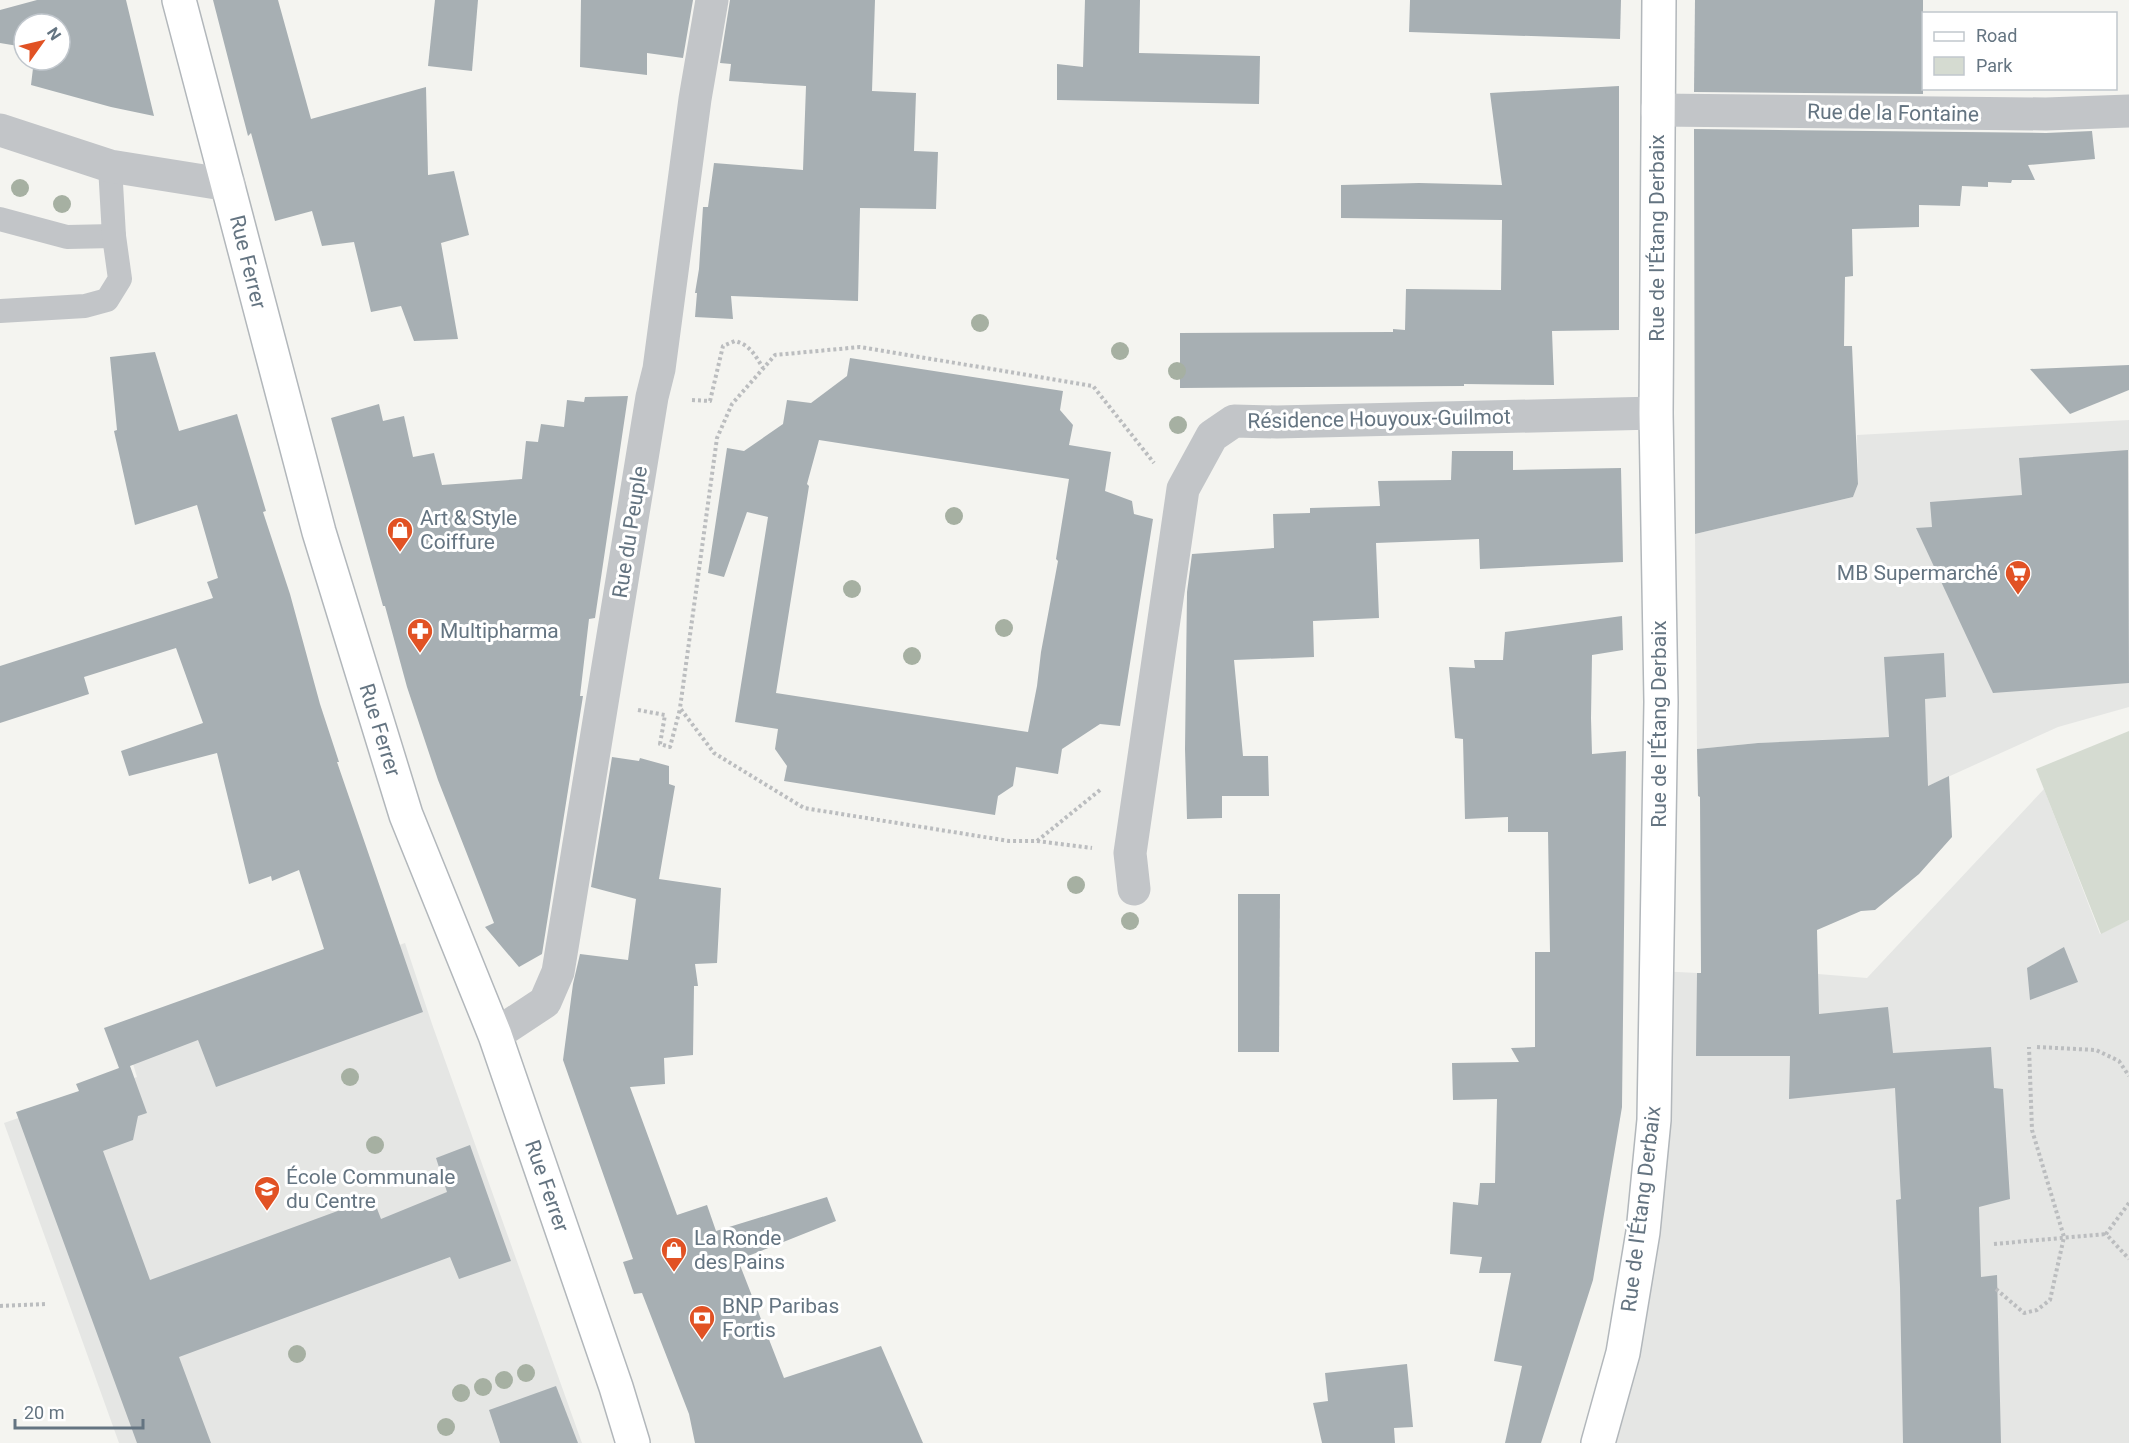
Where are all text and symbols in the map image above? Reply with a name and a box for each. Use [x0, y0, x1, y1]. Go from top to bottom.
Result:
north arrow [12, 12, 72, 72]
legend [1922, 12, 2117, 90]
text: N [43, 24, 65, 44]
text: Road [1976, 25, 2017, 46]
text: Park [1976, 55, 2013, 76]
street label: Rue de la Fontaine [1807, 100, 1979, 126]
street label: Rue de l'Étang Derbaix [1645, 134, 1669, 342]
street label: Rue Ferrer [225, 213, 271, 311]
street label: Résidence Houyoux-Guilmot [1247, 405, 1511, 433]
street label: Rue du Peuple [608, 464, 652, 600]
place label: Art & Style Coiffure [420, 506, 517, 554]
shop icon: Art & Style Coiffure [385, 515, 415, 553]
supermarket icon: MB Supermarché [2003, 558, 2033, 596]
place label: MB Supermarché [1837, 561, 1998, 585]
pharmacy icon: Multipharma [405, 616, 435, 654]
place label: Multipharma [440, 619, 559, 643]
street label: Rue de l'Étang Derbaix [1647, 620, 1671, 828]
street label: Rue Ferrer [355, 681, 405, 779]
street label: Rue de l'Étang Derbaix [1616, 1105, 1666, 1313]
street label: Rue Ferrer [520, 1137, 574, 1235]
place label: École Communale du Centre [286, 1165, 455, 1213]
school or university icon: École Communale du Centre [252, 1174, 282, 1212]
place label: La Ronde des Pains [694, 1226, 785, 1274]
shop icon: La Ronde des Pains [659, 1235, 689, 1273]
place label: BNP Paribas Fortis [722, 1294, 839, 1342]
bank icon: BNP Paribas Fortis [687, 1303, 717, 1341]
scale bar [15, 1392, 142, 1430]
text: 20 m [24, 1402, 64, 1423]

